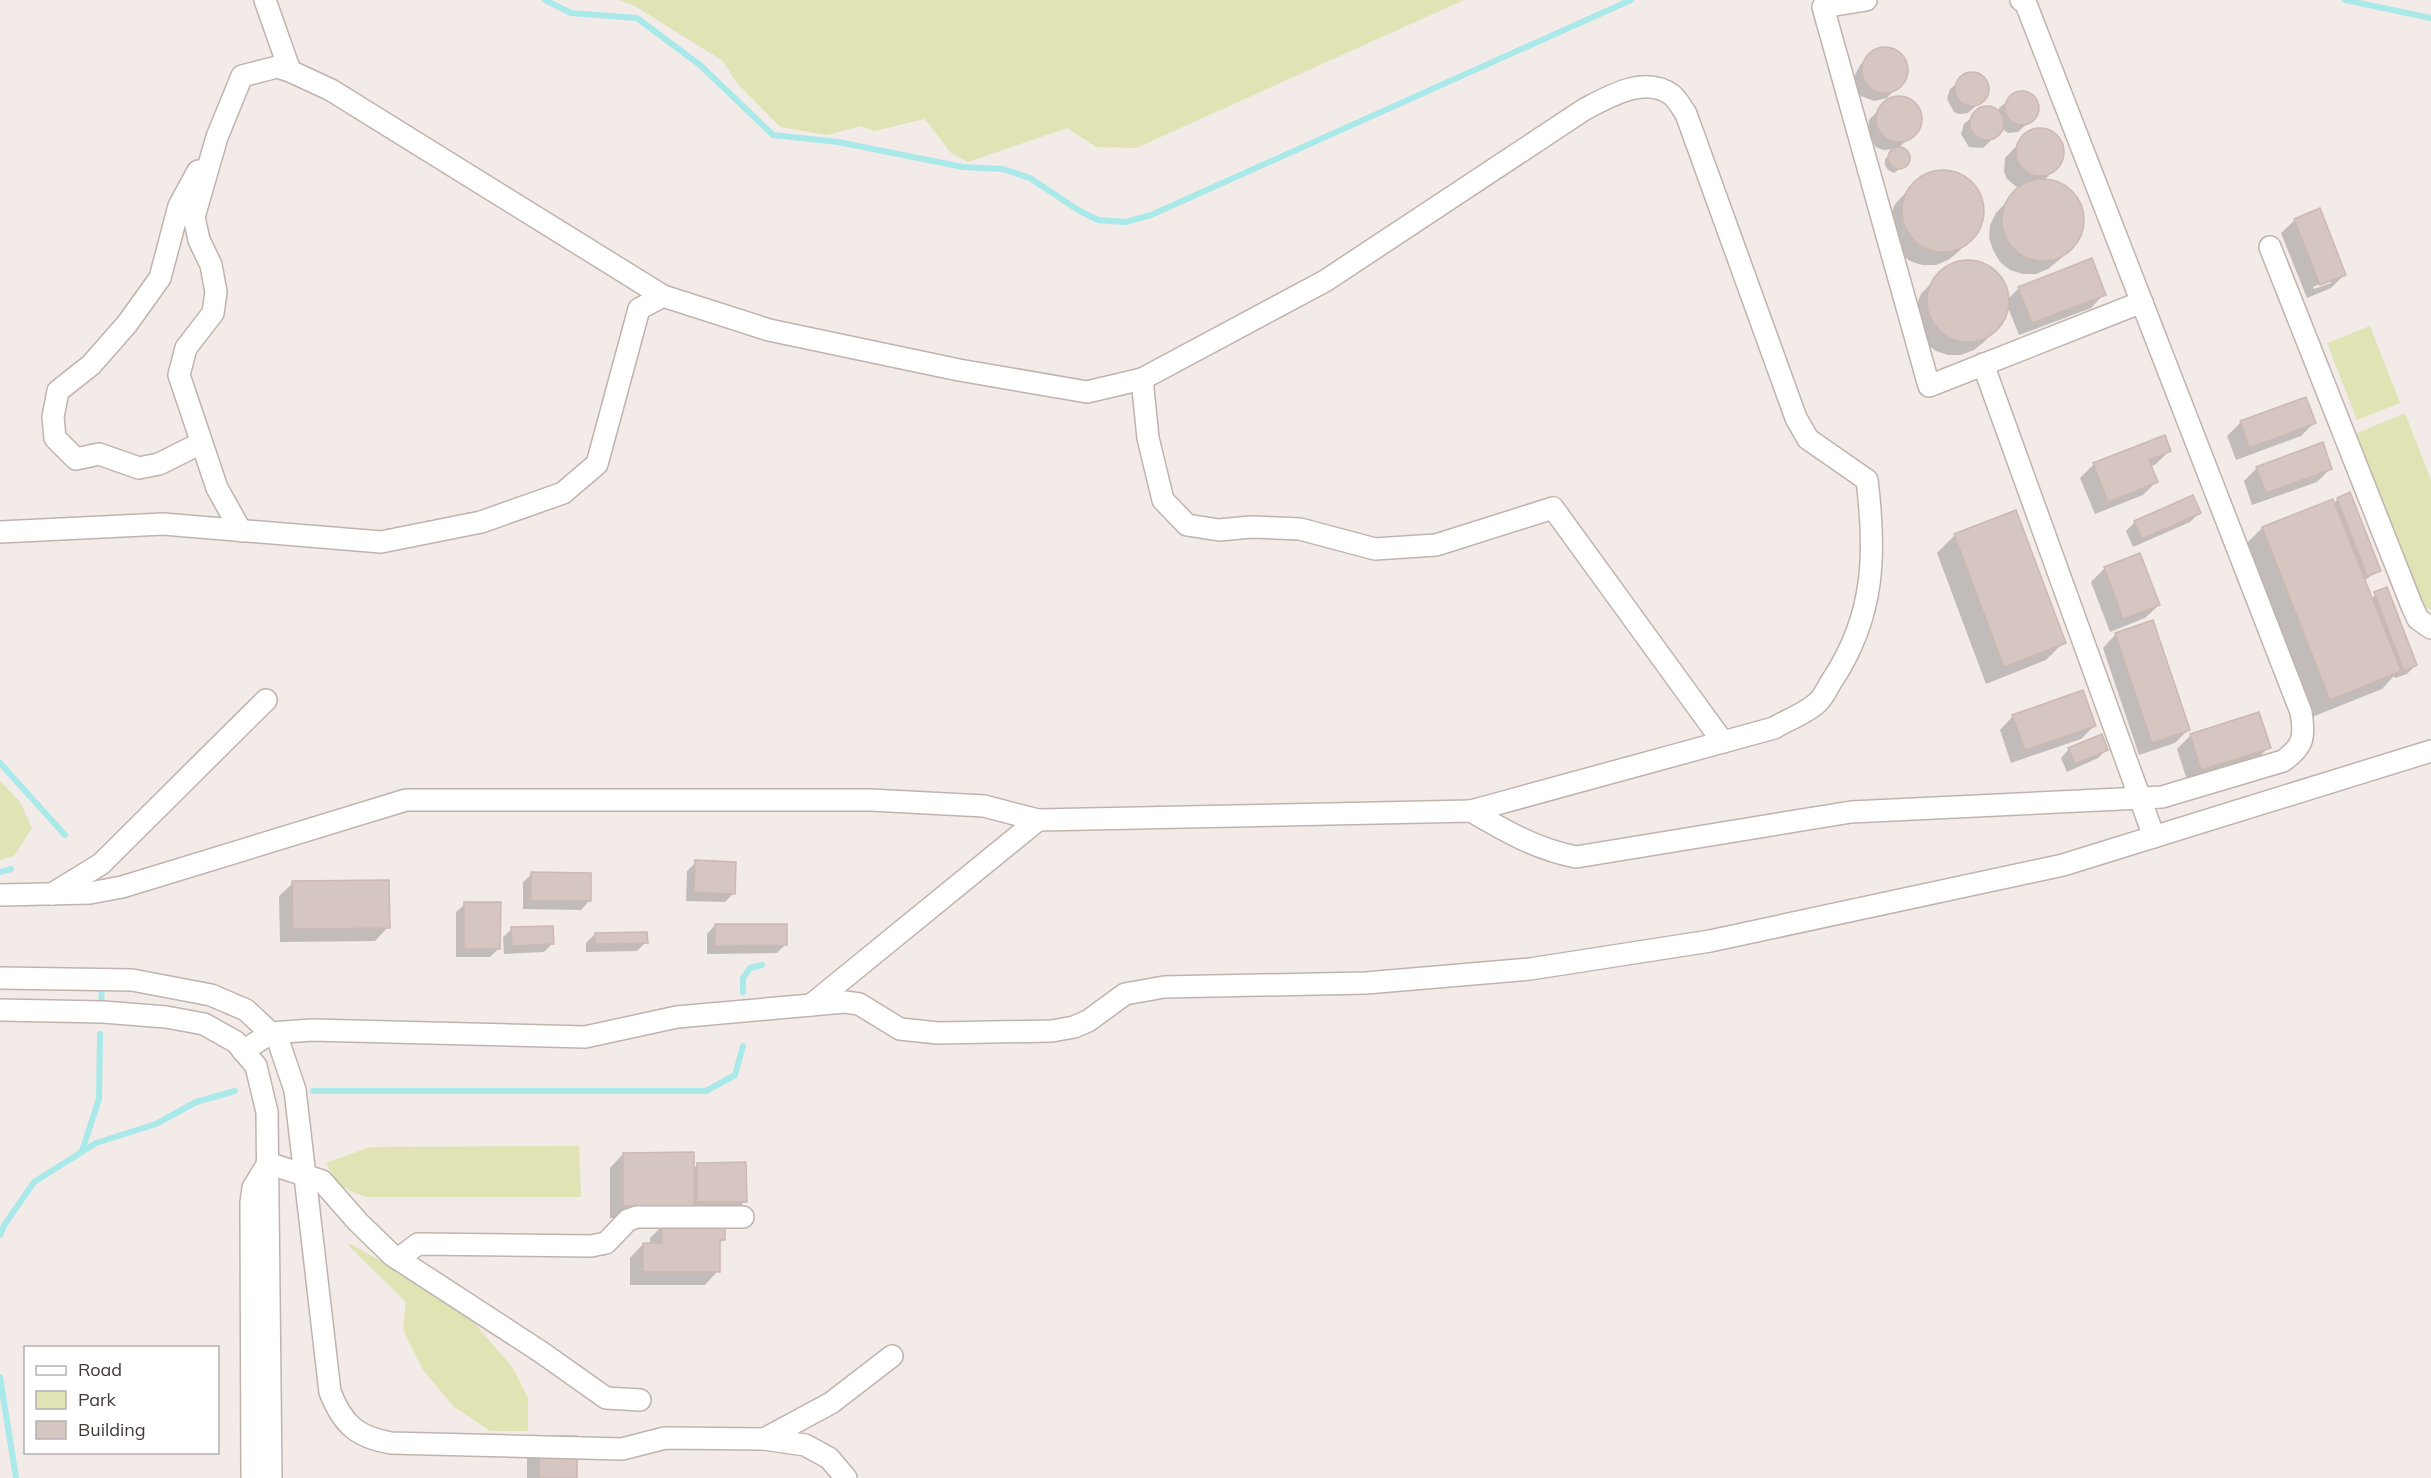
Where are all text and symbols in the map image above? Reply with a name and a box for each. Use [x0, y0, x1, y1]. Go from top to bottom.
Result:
legend [24, 1346, 219, 1454]
text: Road [78, 1358, 122, 1381]
text: Park [78, 1388, 117, 1411]
text: Building [78, 1418, 146, 1441]

